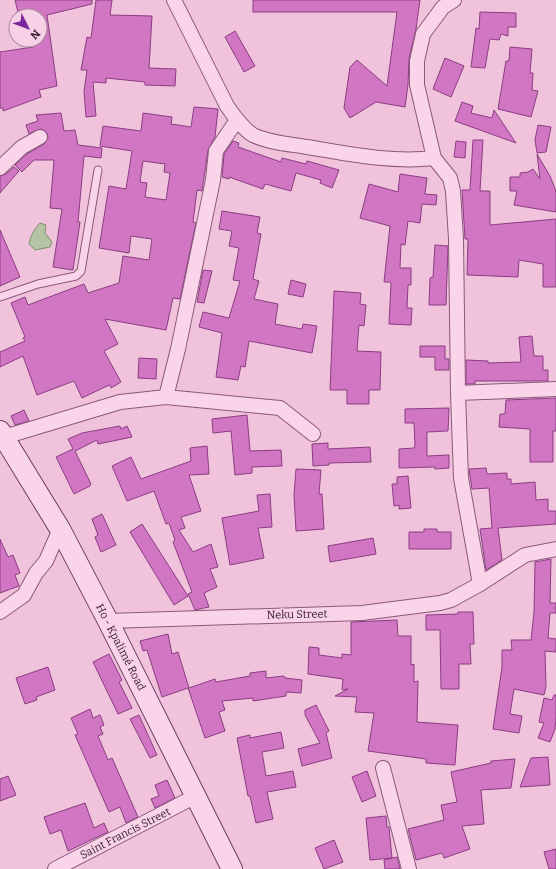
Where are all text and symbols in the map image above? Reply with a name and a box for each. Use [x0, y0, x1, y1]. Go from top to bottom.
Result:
north arrow [8, 8, 48, 48]
text: N [27, 27, 43, 42]
street label: Ho - Kpalimé Road [93, 602, 148, 693]
street label: Neku Street [267, 607, 327, 622]
street label: Saint Francis Street [78, 805, 173, 862]

